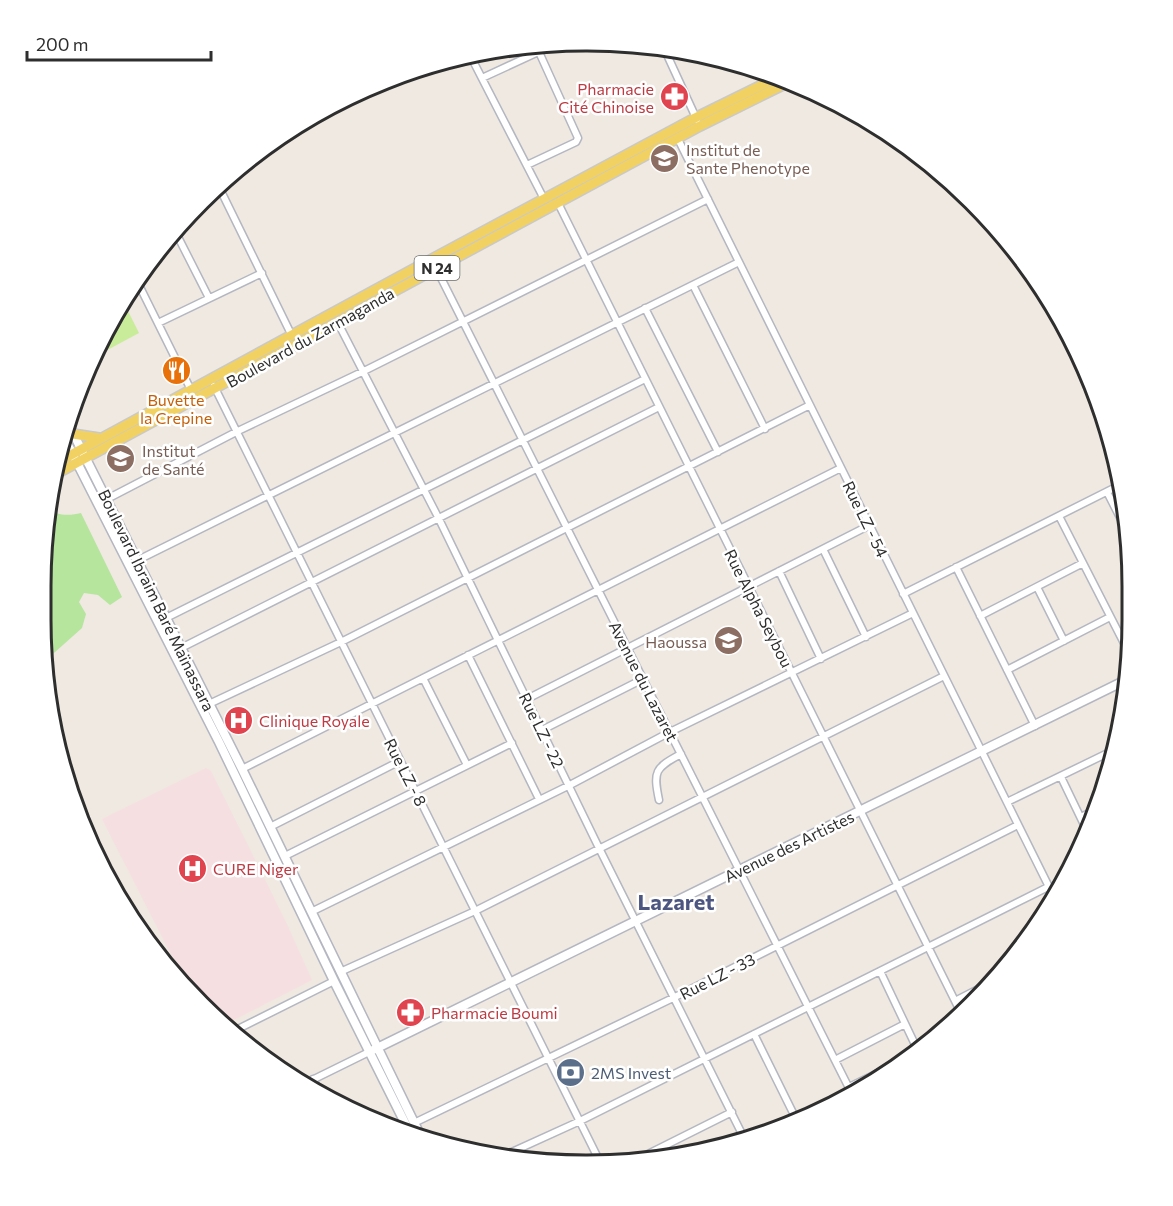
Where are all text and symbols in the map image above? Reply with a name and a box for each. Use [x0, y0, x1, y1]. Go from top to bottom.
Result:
scale bar [27, 24, 212, 62]
text: 200 m [36, 33, 89, 55]
place label: Pharmacie Cité Chinoise [558, 79, 654, 116]
pharmacy icon: Pharmacie Cité Chinoise [659, 81, 691, 113]
place label: Institut de Sante Phenotype [686, 140, 810, 177]
school or university icon: Institut de Sante Phenotype [649, 142, 681, 174]
road number: N 24 [414, 256, 460, 280]
street label: Boulevard du Zarmaganda [223, 283, 397, 391]
restaurant icon: Buvette la Crepine [160, 355, 192, 387]
place label: Buvette la Crepine [140, 390, 212, 427]
place label: Institut de Santé [142, 441, 205, 478]
school or university icon: Institut de Santé [105, 443, 137, 475]
street label: Rue LZ - 54 [839, 478, 893, 561]
street label: Boulevard Ibraim Baré Maïnassara [95, 486, 219, 714]
street label: Rue Alpha Seybou [721, 546, 797, 670]
street label: Avenue du Lazaret [605, 618, 683, 745]
school or university icon: Haoussa [712, 625, 744, 657]
place label: Haoussa [645, 632, 707, 651]
street label: Rue LZ - 22 [516, 689, 568, 771]
hospital icon: Clinique Royale [222, 704, 254, 736]
place label: Clinique Royale [259, 711, 370, 730]
street label: Rue LZ - 8 [381, 735, 431, 809]
street label: Avenue des Artistes [721, 806, 857, 886]
hospital icon: CURE Niger [176, 852, 208, 884]
place label: CURE Niger [213, 859, 299, 878]
district label: Lazaret [638, 888, 714, 915]
street label: Rue LZ - 33 [676, 949, 758, 1003]
pharmacy icon: Pharmacie Boumi [394, 996, 426, 1028]
place label: Pharmacie Boumi [431, 1003, 558, 1022]
bank icon: 2MS Invest [554, 1056, 586, 1088]
place label: 2MS Invest [591, 1063, 672, 1082]

